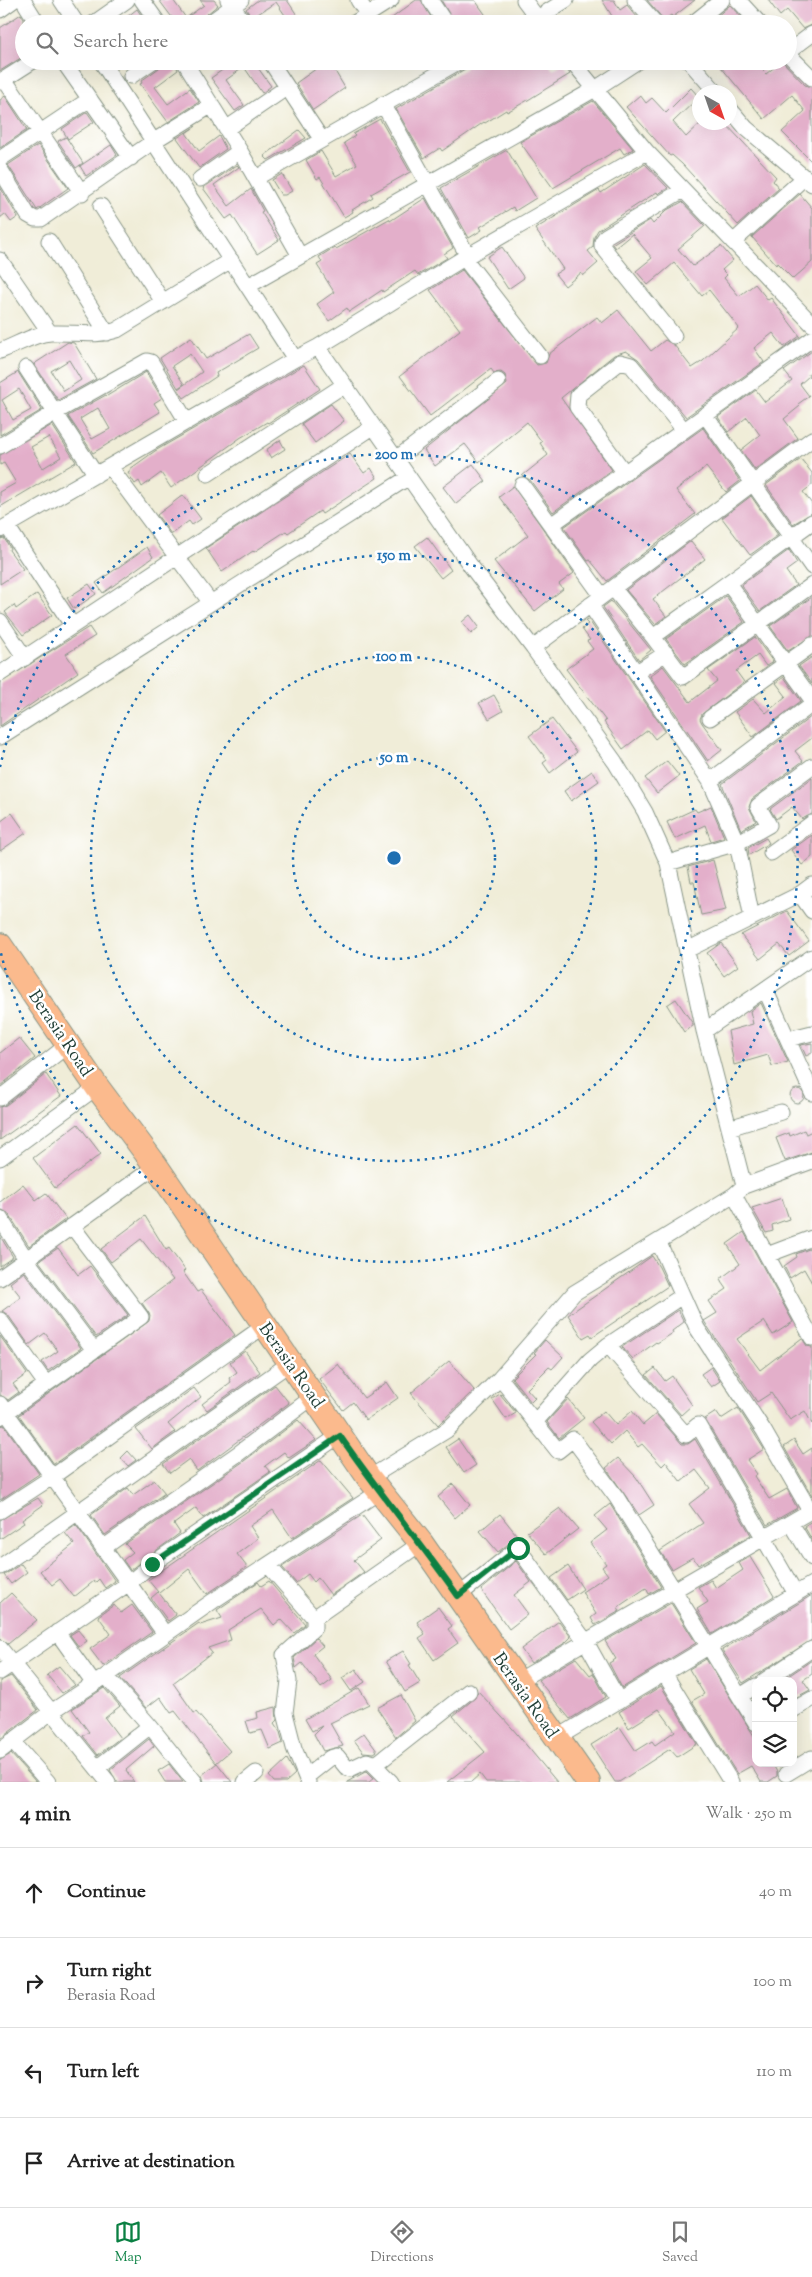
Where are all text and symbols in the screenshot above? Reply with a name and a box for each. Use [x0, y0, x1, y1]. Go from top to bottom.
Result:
search box [15, 15, 797, 70]
icon: search [33, 29, 61, 57]
text: Search here [73, 29, 168, 56]
north arrow [692, 85, 737, 130]
text: 200 m [375, 445, 414, 466]
text: 150 m [377, 546, 411, 567]
text: 100 m [376, 647, 413, 668]
text: 50 m [379, 748, 409, 769]
centre of rings [385, 849, 403, 867]
street label: Berasia Road [21, 986, 98, 1083]
street label: Berasia Road [251, 1318, 330, 1414]
route start [507, 1537, 530, 1560]
route end [141, 1553, 164, 1576]
street label: Berasia Road [485, 1648, 564, 1744]
map controls [752, 1677, 797, 1767]
button: locate [752, 1677, 797, 1722]
button: layers [752, 1722, 797, 1767]
text: 4 min [20, 1800, 71, 1830]
text: Walk · 250 m [706, 1803, 792, 1826]
icon: ahead [20, 1879, 48, 1907]
text: Continue [67, 1879, 146, 1906]
text: 40 m [759, 1881, 792, 1904]
text: Turn right [67, 1958, 151, 1985]
icon: right [20, 1969, 48, 1997]
text: 100 m [753, 1971, 792, 1994]
text: Berasia Road [67, 1985, 156, 2008]
icon: left [20, 2059, 48, 2087]
text: Turn left [67, 2059, 139, 2086]
text: 110 m [756, 2061, 792, 2084]
icon: arrive [20, 2149, 48, 2177]
text: Arrive at destination [67, 2149, 235, 2176]
tab: Map [114, 2218, 142, 2268]
tab: Directions [370, 2218, 434, 2268]
tab: Saved [662, 2218, 698, 2268]

